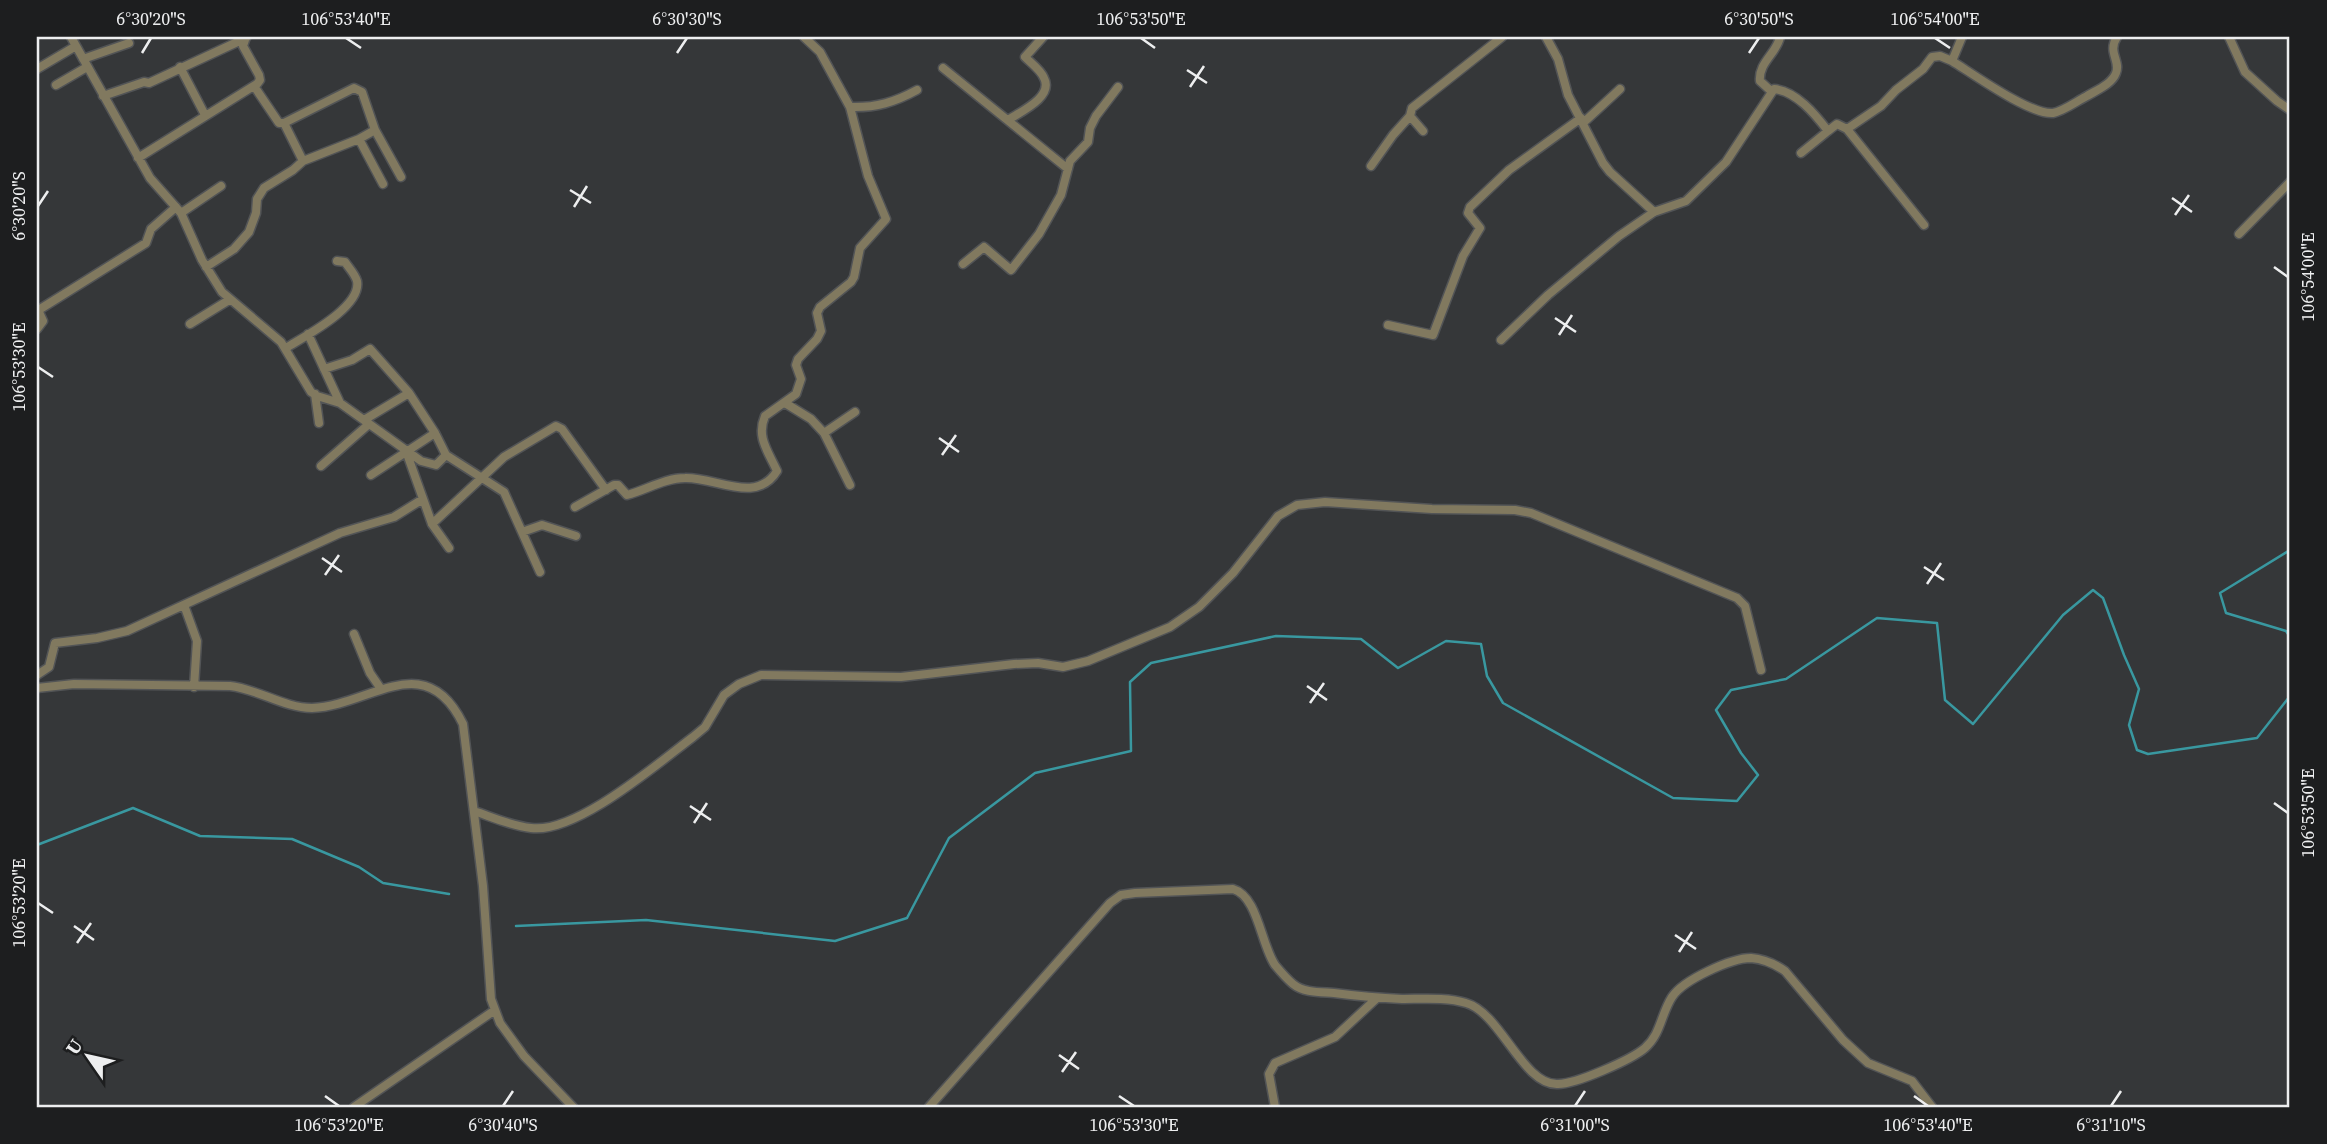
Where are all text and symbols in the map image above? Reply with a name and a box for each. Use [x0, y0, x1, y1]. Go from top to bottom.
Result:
text: 6°30'20"S [116, 6, 186, 31]
text: 106°53'40"E [301, 6, 391, 31]
text: 6°30'30"S [652, 6, 722, 31]
text: 106°53'50"E [1096, 6, 1186, 31]
text: 6°30'50"S [1724, 6, 1794, 31]
text: 106°54'00"E [1890, 6, 1980, 31]
text: 6°30'20"S [6, 171, 31, 241]
text: 106°54'00"E [2295, 232, 2320, 322]
text: 106°53'30"E [6, 322, 31, 412]
text: 106°53'50"E [2295, 768, 2320, 858]
text: 106°53'20"E [6, 858, 31, 948]
north arrow [52, 1021, 122, 1092]
text: U [59, 1033, 89, 1060]
text: 106°53'20"E [294, 1112, 384, 1137]
text: 6°30'40"S [468, 1112, 538, 1137]
text: 106°53'30"E [1089, 1112, 1179, 1137]
text: 6°31'00"S [1540, 1112, 1610, 1137]
text: 106°53'40"E [1883, 1112, 1973, 1137]
text: 6°31'10"S [2076, 1112, 2146, 1137]

